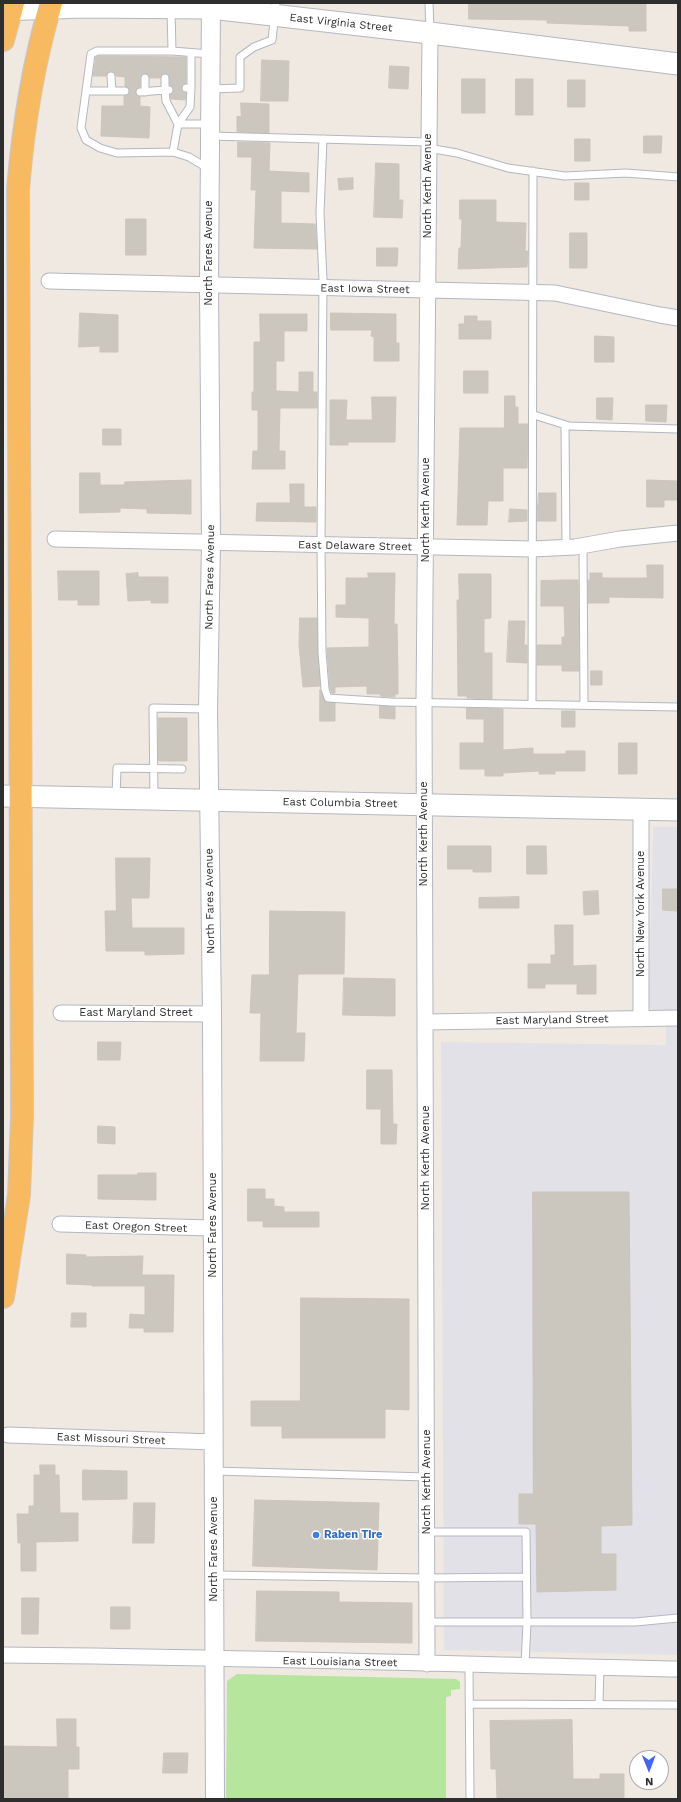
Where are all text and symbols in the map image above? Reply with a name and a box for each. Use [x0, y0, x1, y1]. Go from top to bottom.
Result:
street label: East Virginia Street [289, 11, 393, 35]
street label: North Kerth Avenue [421, 133, 435, 239]
street label: North Fares Avenue [202, 200, 216, 306]
street label: East Iowa Street [320, 282, 410, 296]
street label: North Kerth Avenue [419, 457, 433, 563]
street label: North Fares Avenue [202, 524, 218, 630]
street label: East Delaware Street [298, 538, 412, 554]
street label: North Kerth Avenue [417, 781, 431, 887]
street label: East Columbia Street [282, 795, 398, 811]
street label: North Fares Avenue [202, 848, 218, 954]
street label: North New York Avenue [634, 851, 648, 977]
street label: East Maryland Street [79, 1006, 193, 1020]
street label: East Maryland Street [495, 1012, 609, 1028]
street label: North Kerth Avenue [419, 1105, 433, 1211]
street label: North Fares Avenue [206, 1172, 220, 1278]
street label: East Oregon Street [85, 1219, 187, 1235]
street label: North Kerth Avenue [420, 1429, 434, 1535]
street label: East Missouri Street [56, 1431, 166, 1447]
street label: North Fares Avenue [207, 1496, 221, 1602]
place label: Raben Tire [324, 1528, 382, 1542]
marker: Raben Tire [311, 1530, 321, 1540]
street label: East Louisiana Street [282, 1654, 398, 1670]
north arrow [629, 1750, 669, 1790]
text: N [645, 1775, 653, 1788]

